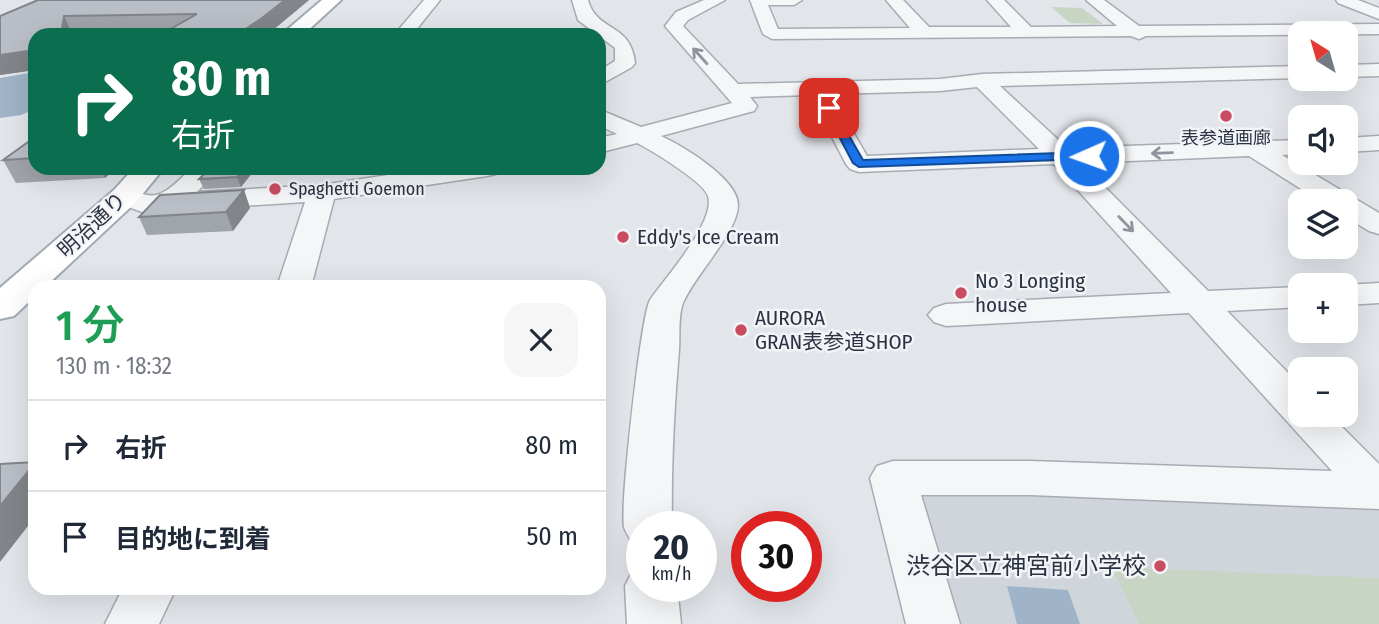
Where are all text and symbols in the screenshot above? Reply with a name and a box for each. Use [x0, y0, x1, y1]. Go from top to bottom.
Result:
north arrow [1288, 21, 1358, 91]
map controls [1288, 21, 1358, 427]
one-way arrow [692, 47, 708, 65]
text: 80 m [171, 49, 271, 108]
icon: right [56, 56, 147, 147]
pin [799, 78, 859, 138]
icon: arrive [810, 89, 848, 127]
button: sound [1288, 105, 1358, 175]
marker: 表参道画廊 [1218, 108, 1234, 124]
text: 右折 [171, 116, 235, 154]
position arrow [1052, 119, 1126, 193]
place label: 表参道画廊 [1181, 127, 1271, 149]
one-way arrow [1150, 146, 1173, 159]
place label: Spaghetti Goemon [289, 178, 425, 200]
marker: Spaghetti Goemon [267, 181, 283, 197]
street label: 明治通り [52, 187, 132, 263]
button: layers [1288, 189, 1358, 259]
one-way arrow [1117, 215, 1134, 232]
place label: Eddy's Ice Cream [637, 224, 779, 250]
marker: Eddy's Ice Cream [615, 229, 631, 245]
place label: No 3 Longing house [975, 268, 1085, 318]
button: + [1288, 273, 1358, 343]
marker: No 3 Longing house [953, 285, 969, 301]
text: 1 分 [56, 301, 125, 351]
button: close [504, 303, 578, 377]
place label: AURORA GRAN表参道SHOP [755, 305, 913, 355]
marker: AURORA GRAN表参道SHOP [733, 322, 749, 338]
text: 130 m · 18:32 [56, 352, 172, 380]
button: − [1288, 357, 1358, 427]
icon: right [56, 427, 94, 465]
text: 80 m [525, 430, 578, 461]
text: 右折 [115, 433, 167, 464]
speed limit sign: 30 [731, 511, 822, 602]
icon: arrive [56, 518, 94, 556]
text: 50 m [526, 521, 578, 552]
text: 目的地に到着 [115, 524, 271, 555]
text: 20 [654, 526, 689, 568]
place label: 渋谷区立神宮前小学校 [906, 552, 1146, 580]
marker: 渋谷区立神宮前小学校 [1152, 558, 1168, 574]
text: km/h [651, 563, 692, 585]

